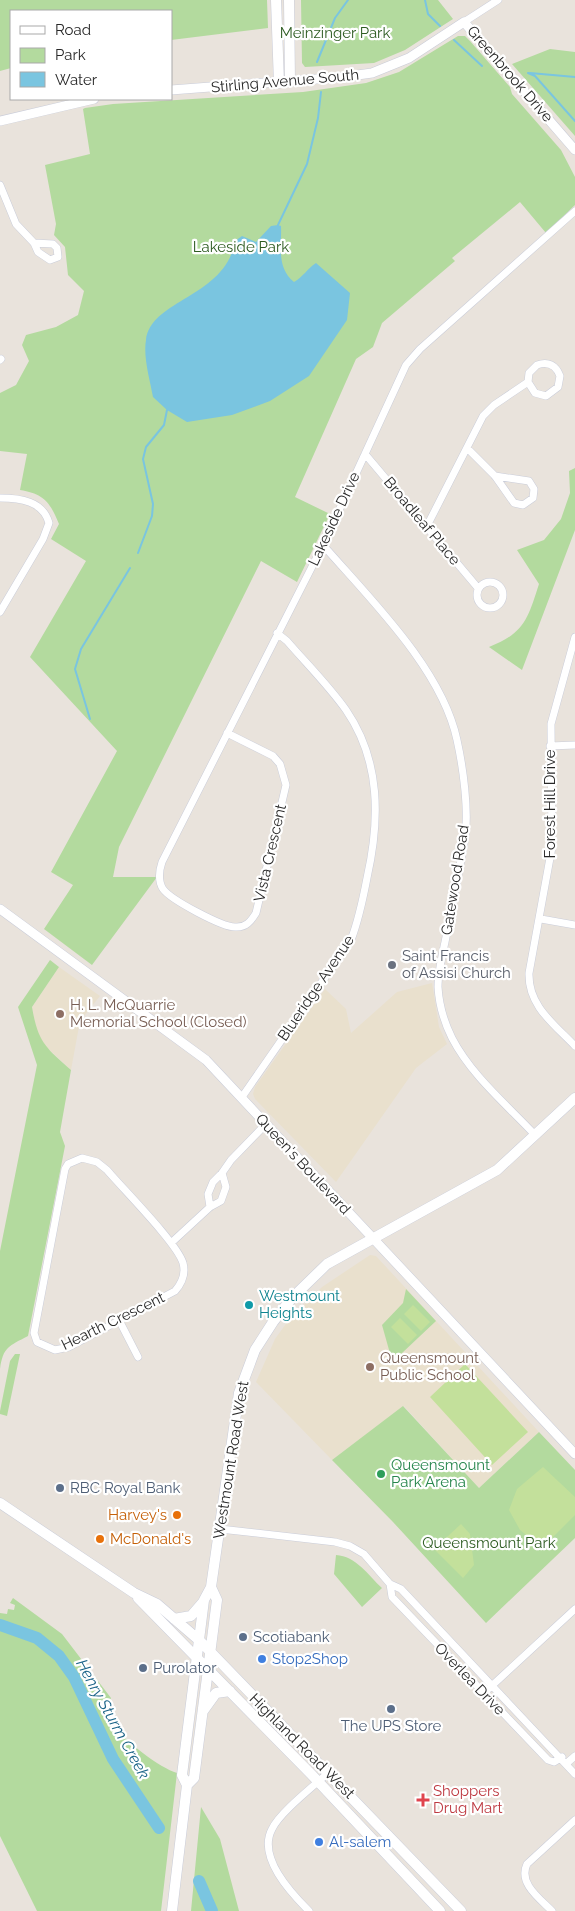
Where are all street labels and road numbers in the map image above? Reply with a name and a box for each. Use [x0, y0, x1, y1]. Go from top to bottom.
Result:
street label: Greenbrook Drive [463, 22, 557, 126]
street label: Stirling Avenue South [210, 66, 360, 96]
street label: Lakeside Drive [304, 469, 364, 569]
street label: Broadleaf Place [380, 473, 464, 569]
street label: Forest Hill Drive [541, 749, 559, 858]
street label: Vista Crescent [250, 802, 290, 904]
street label: Gatewood Road [437, 824, 473, 936]
street label: Blueridge Avenue [274, 932, 358, 1044]
street label: Queen's Boulevard [252, 1110, 354, 1218]
street label: Hearth Crescent [58, 1288, 168, 1354]
street label: Westmount Road West [210, 1380, 252, 1540]
street label: Overlea Drive [431, 1639, 509, 1719]
street label: Highland Road West [246, 1690, 358, 1802]

